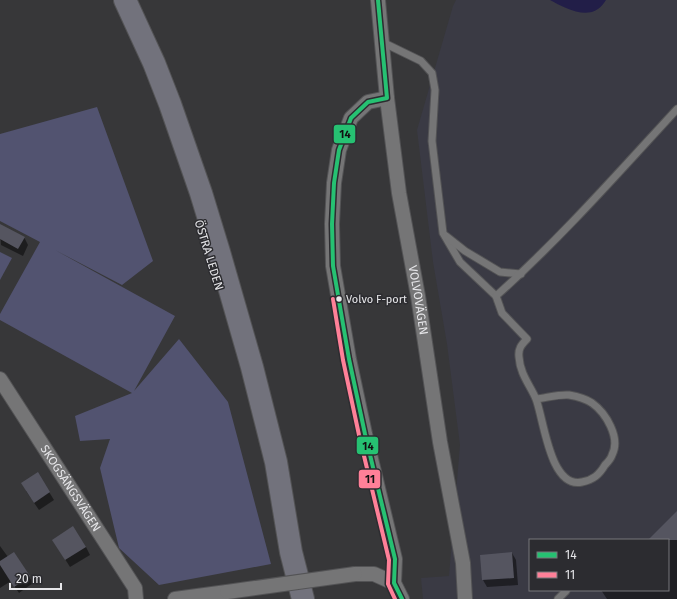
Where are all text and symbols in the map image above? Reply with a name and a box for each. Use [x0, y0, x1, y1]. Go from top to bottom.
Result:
line badge: 14 [333, 124, 356, 144]
text: 14 [339, 128, 351, 141]
street label: ÖSTRA LEDEN [192, 218, 228, 292]
street label: VOLVOVÄGEN [405, 264, 431, 336]
place label: Volvo F-port [346, 293, 407, 306]
marker: Volvo F-port [334, 294, 344, 304]
line badge: 14 [356, 436, 379, 455]
text: 14 [362, 440, 374, 453]
street label: SKOGSÄNGSVÄGEN [37, 442, 104, 534]
line badge: 11 [358, 469, 381, 489]
text: 11 [365, 473, 375, 486]
legend [529, 539, 669, 591]
text: 14 [565, 548, 577, 562]
scale bar [10, 565, 61, 591]
text: 11 [565, 568, 575, 582]
text: 20 m [16, 572, 42, 586]

